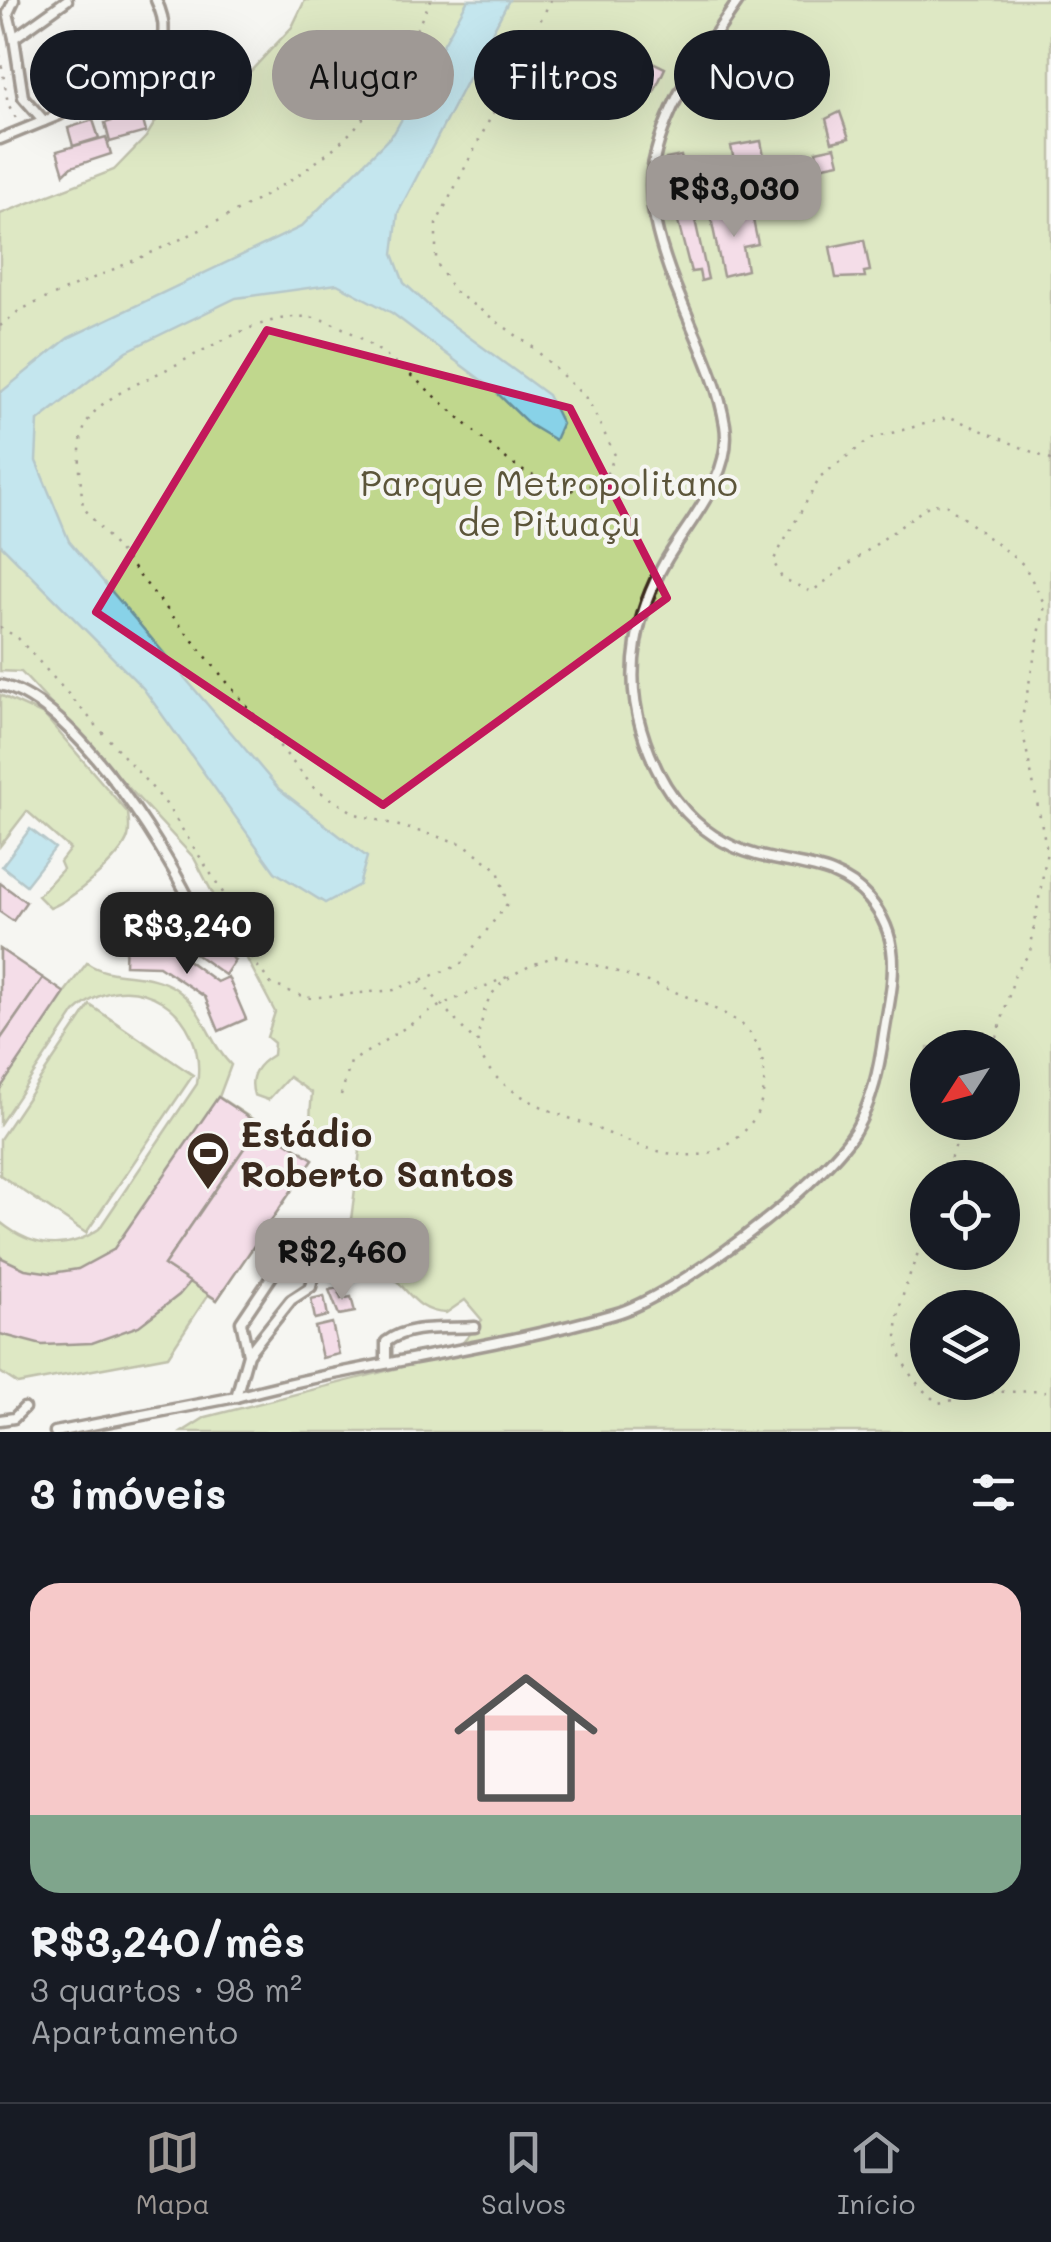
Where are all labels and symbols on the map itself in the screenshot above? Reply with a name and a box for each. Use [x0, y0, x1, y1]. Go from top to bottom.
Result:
pin: R$3,030 [642, 155, 826, 240]
park label: Parque Metropolitano de Pituaçu [360, 459, 738, 545]
pin: R$3,240 [95, 892, 279, 977]
north arrow [910, 1030, 1020, 1140]
place label: Estádio Roberto Santos [240, 1110, 514, 1196]
sports icon: Estádio Roberto Santos [185, 1130, 231, 1191]
pin: R$2,460 [250, 1218, 434, 1303]

